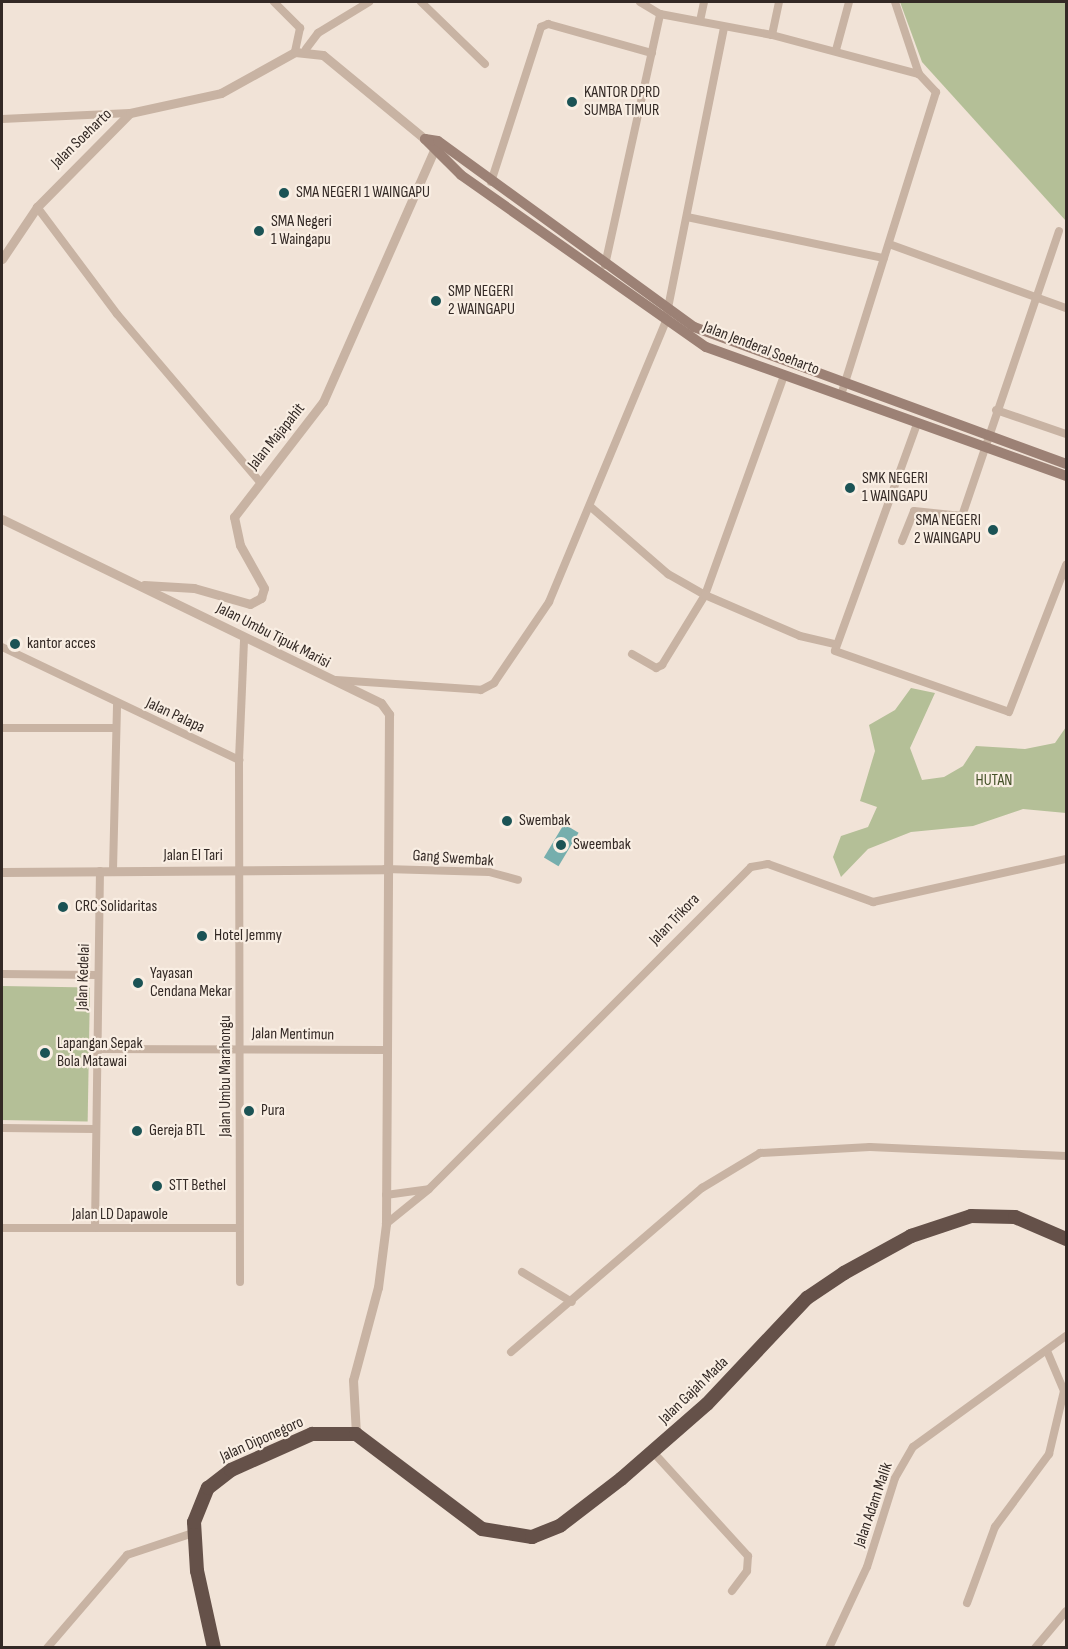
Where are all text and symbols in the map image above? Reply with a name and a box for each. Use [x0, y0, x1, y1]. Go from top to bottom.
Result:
place label: KANTOR DPRD SUMBA TIMUR [584, 83, 660, 121]
marker: KANTOR DPRD SUMBA TIMUR [565, 95, 579, 109]
street label: Jalan Soeharto [48, 105, 116, 173]
place label: SMA NEGERI 1 WAINGAPU [296, 183, 430, 203]
marker: SMA NEGERI 1 WAINGAPU [277, 186, 291, 200]
place label: SMA Negeri 1 Waingapu [271, 212, 332, 250]
marker: SMA Negeri 1 Waingapu [252, 224, 266, 238]
place label: SMP NEGERI 2 WAINGAPU [448, 282, 515, 320]
marker: SMP NEGERI 2 WAINGAPU [429, 294, 443, 308]
street label: Jalan Jenderal Soeharto [700, 318, 822, 380]
street label: Jalan Majapahit [244, 400, 310, 474]
place label: SMK NEGERI 1 WAINGAPU [862, 469, 928, 507]
marker: SMK NEGERI 1 WAINGAPU [843, 481, 857, 495]
place label: SMA NEGERI 2 WAINGAPU [914, 511, 981, 549]
marker: SMA NEGERI 2 WAINGAPU [986, 523, 1000, 537]
street label: Jalan Umbu Tipuk Marisi [213, 599, 333, 673]
place label: kantor acces [27, 634, 96, 654]
marker: kantor acces [8, 637, 22, 651]
street label: Jalan Palapa [143, 694, 207, 738]
park label: HUTAN [976, 771, 1012, 791]
place label: Swembak [519, 811, 570, 831]
marker: Swembak [500, 814, 514, 828]
place label: Sweembak [573, 835, 631, 855]
marker: Sweembak [554, 838, 568, 852]
street label: Jalan El Tari [163, 846, 223, 866]
street label: Gang Swembak [412, 847, 494, 871]
street label: Jalan Trikora [646, 890, 704, 950]
place label: CRC Solidaritas [75, 897, 157, 917]
marker: CRC Solidaritas [56, 900, 70, 914]
place label: Hotel Jemmy [214, 926, 282, 946]
marker: Hotel Jemmy [195, 929, 209, 943]
street label: Jalan Kedelai [73, 943, 95, 1011]
place label: Yayasan Cendana Mekar [150, 964, 232, 1002]
marker: Yayasan Cendana Mekar [131, 976, 145, 990]
street label: Jalan Umbu Marahongu [216, 1015, 236, 1137]
street label: Jalan Mentimun [252, 1025, 334, 1045]
place label: Lapangan Sepak Bola Matawai [57, 1034, 143, 1072]
marker: Lapangan Sepak Bola Matawai [38, 1046, 52, 1060]
place label: Pura [261, 1101, 285, 1121]
marker: Pura [242, 1104, 256, 1118]
place label: Gereja BTL [149, 1121, 205, 1141]
marker: Gereja BTL [130, 1124, 144, 1138]
place label: STT Bethel [169, 1176, 226, 1196]
marker: STT Bethel [150, 1179, 164, 1193]
street label: Jalan LD Dapawole [72, 1205, 168, 1225]
street label: Jalan Gajah Mada [655, 1353, 733, 1429]
street label: Jalan Diponegoro [217, 1413, 307, 1467]
street label: Jalan Adam Malik [851, 1460, 897, 1550]

